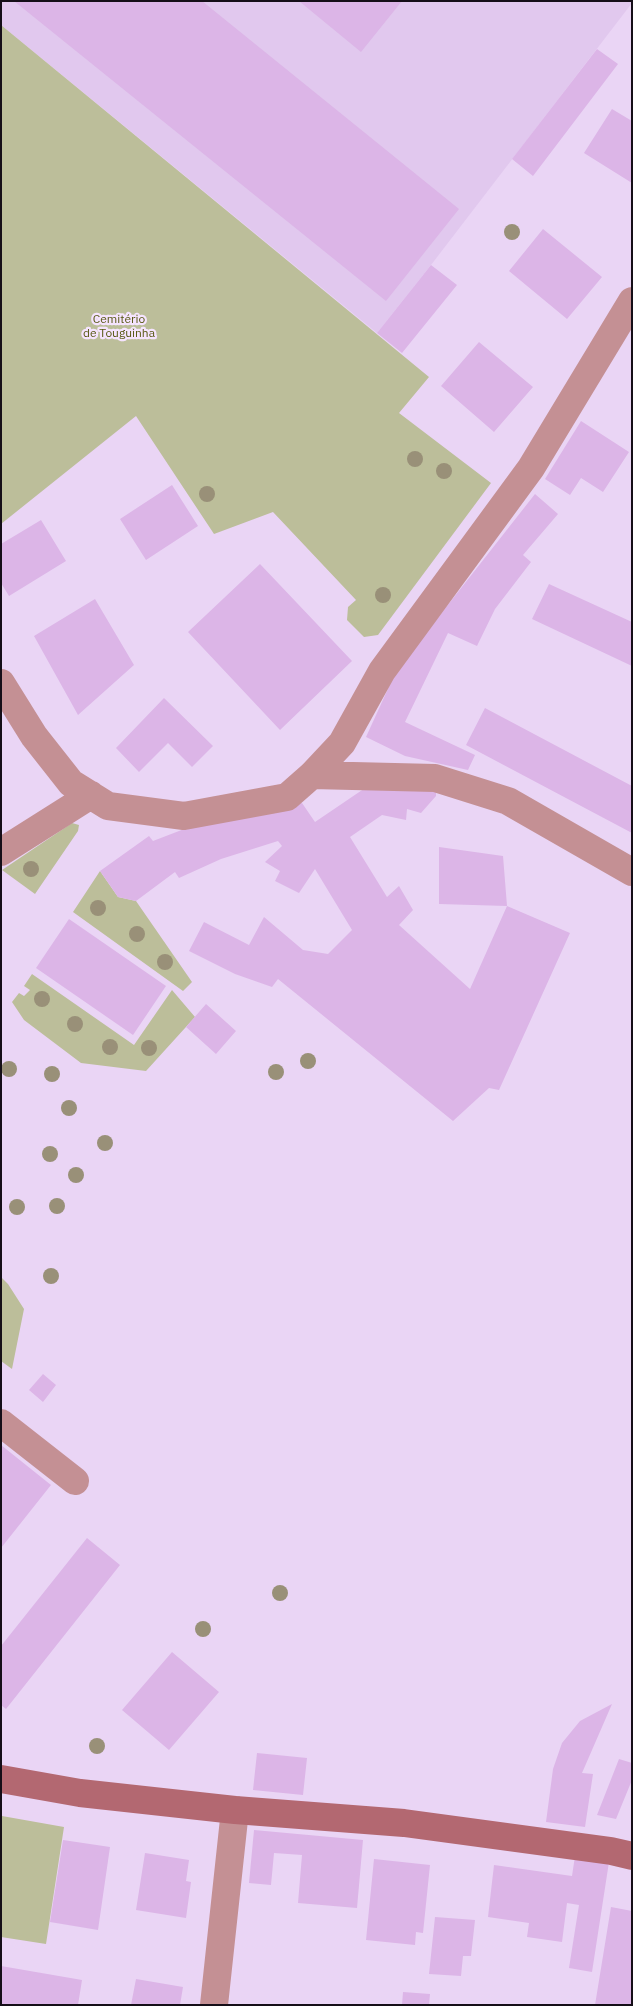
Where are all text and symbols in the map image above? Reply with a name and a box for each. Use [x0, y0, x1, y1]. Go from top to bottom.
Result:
park label: Cemitério de Touguinha [83, 313, 155, 341]

